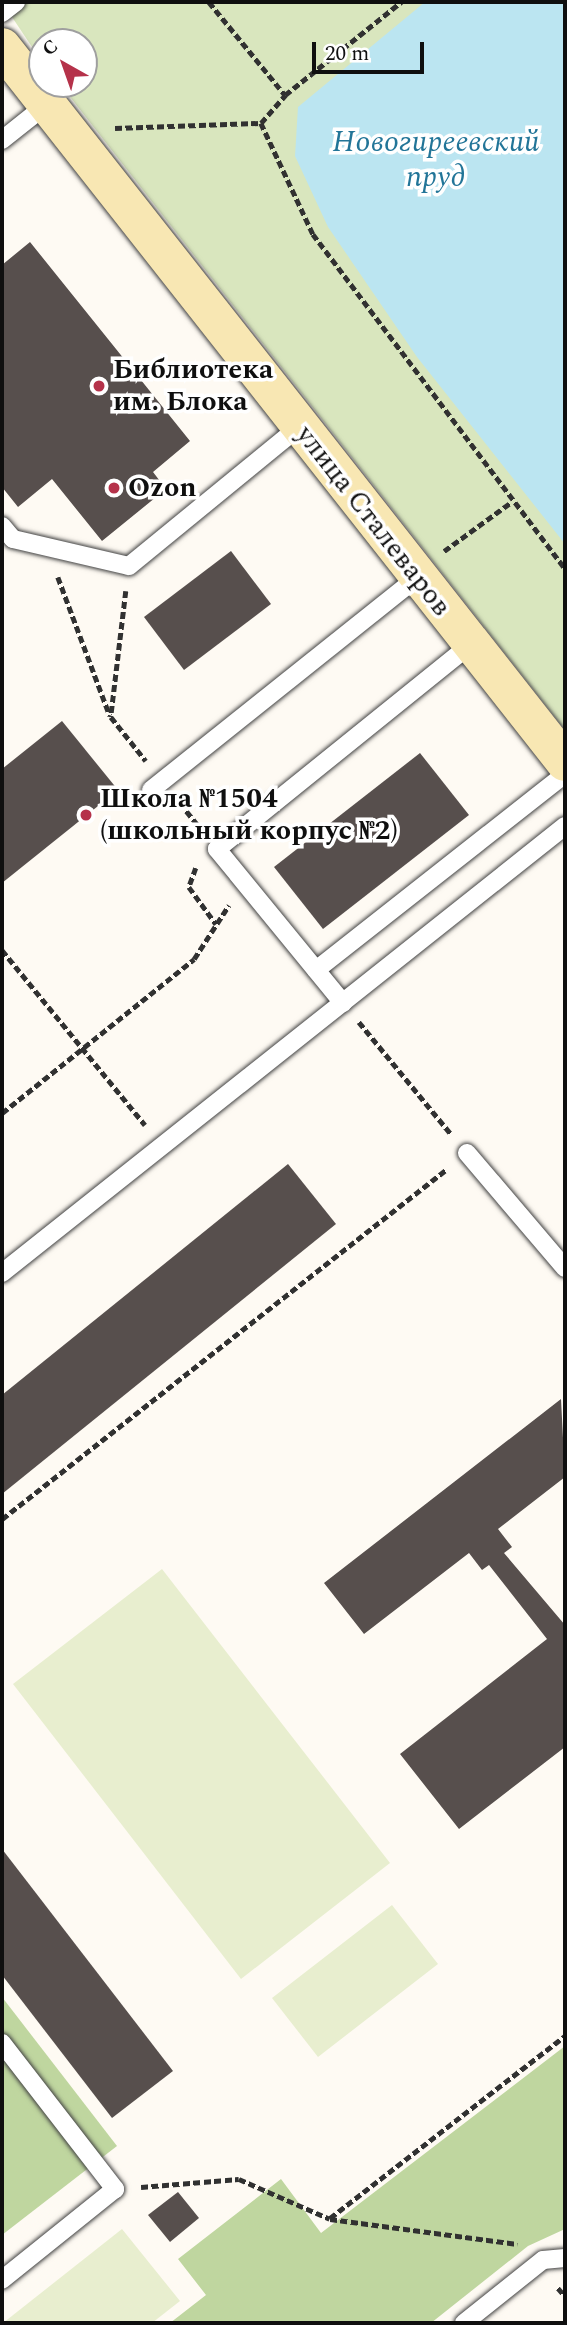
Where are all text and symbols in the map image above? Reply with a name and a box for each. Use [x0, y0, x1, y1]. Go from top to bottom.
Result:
north arrow [28, 28, 98, 98]
scale bar [315, 28, 427, 72]
text: С [36, 33, 65, 64]
text: 20 m [325, 38, 369, 70]
water label: Новогиреевский пруд [333, 124, 539, 194]
place label: Библиотека им. Блока [113, 353, 273, 419]
marker: Библиотека им. Блока [91, 378, 107, 394]
street label: улица Сталеваров [288, 419, 458, 623]
place label: Ozon [128, 471, 197, 505]
marker: Ozon [106, 480, 122, 496]
place label: Школа №1504 (школьный корпус №2) [100, 782, 398, 848]
marker: Школа №1504 (школьный корпус №2) [78, 807, 94, 823]

